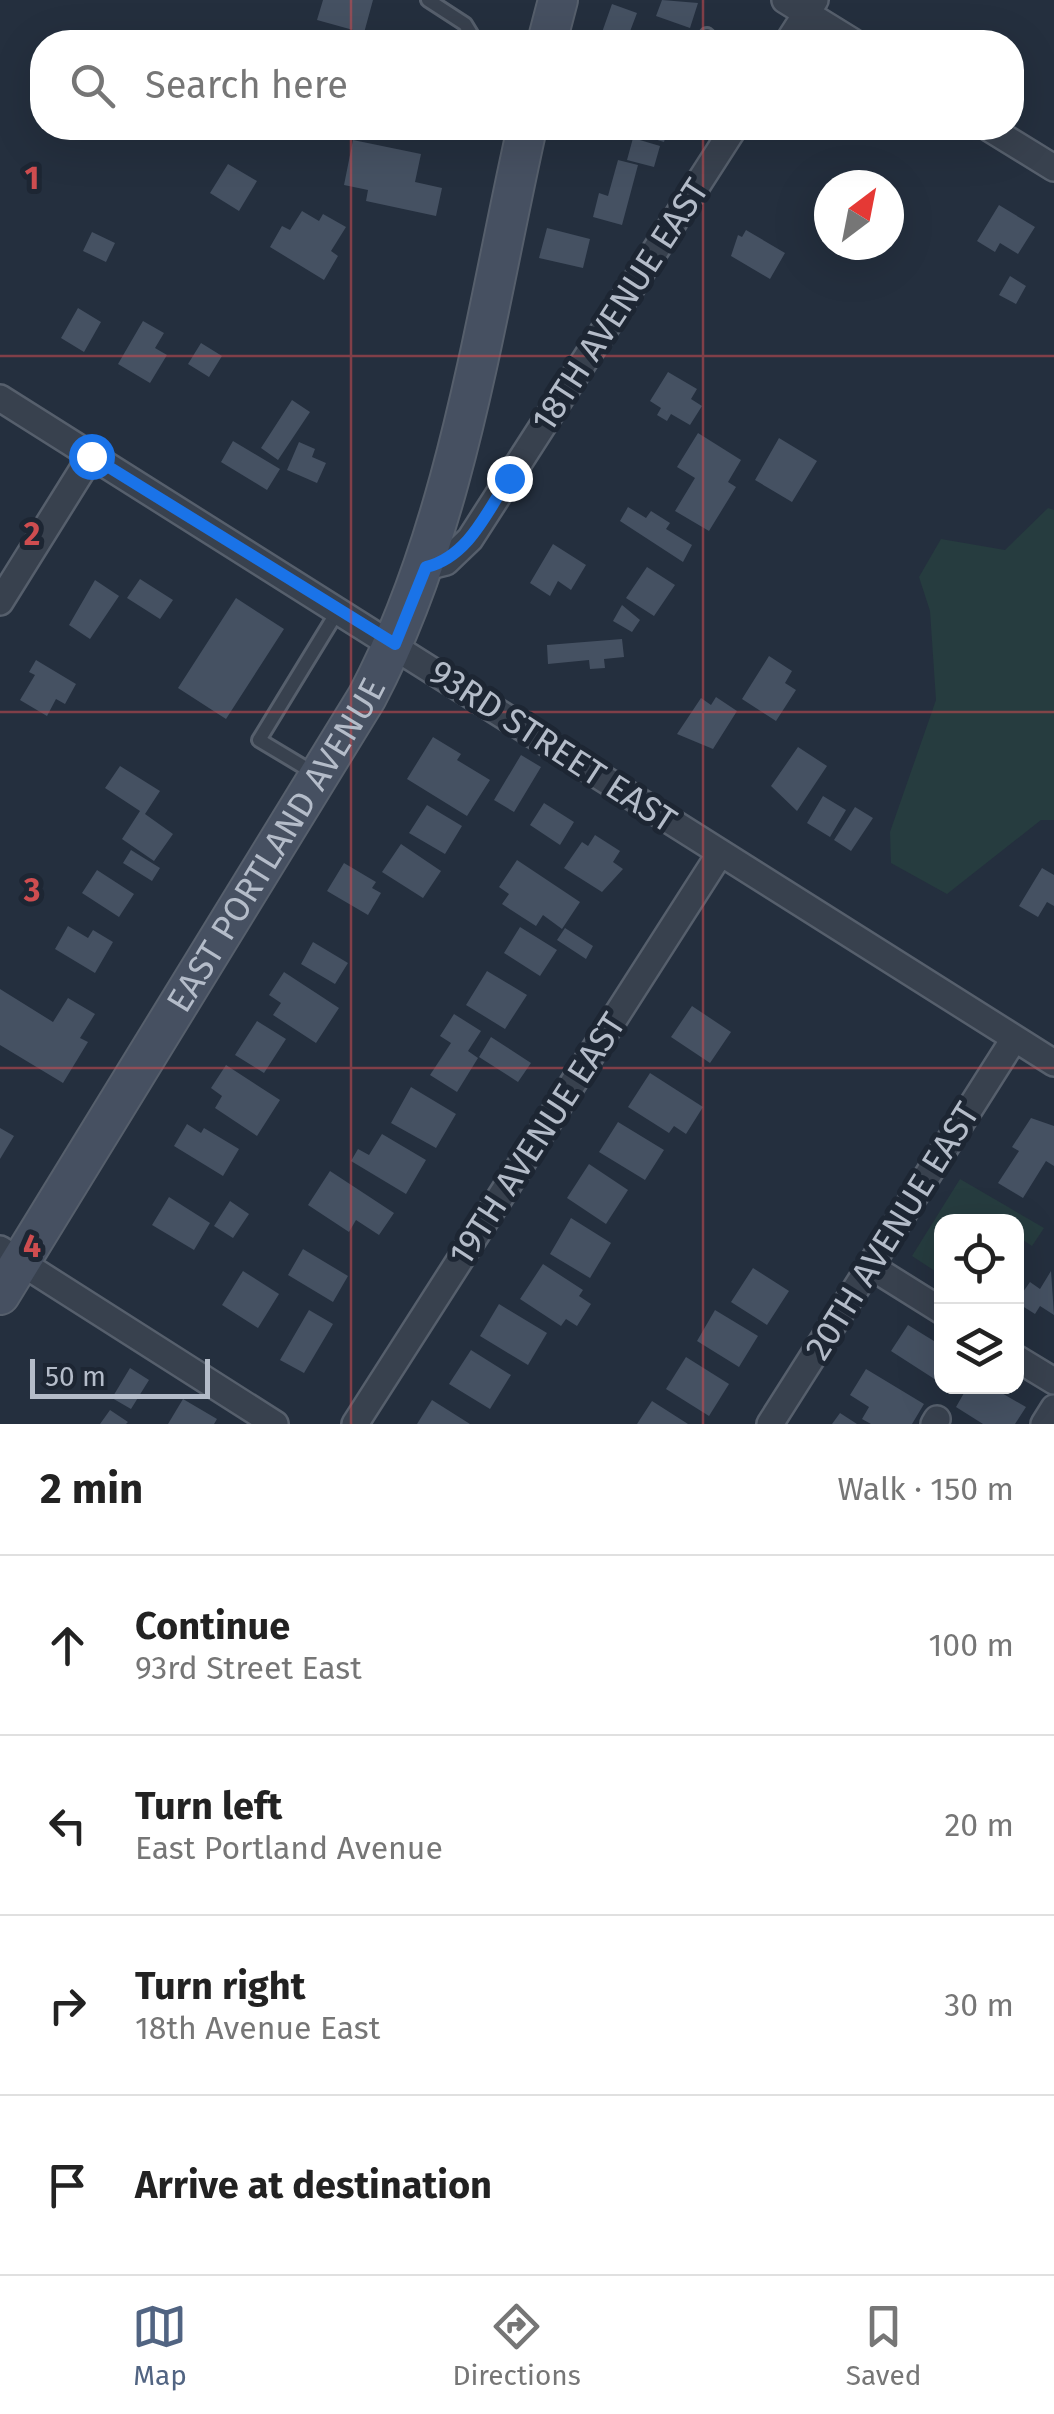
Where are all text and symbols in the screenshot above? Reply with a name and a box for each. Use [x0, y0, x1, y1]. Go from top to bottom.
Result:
search box [30, 30, 1024, 140]
icon: search [65, 58, 120, 113]
text: Search here [145, 62, 348, 108]
text: 1 [25, 159, 39, 197]
north arrow [814, 170, 904, 260]
street label: 18TH AVENUE EAST [523, 171, 717, 439]
route start [69, 434, 115, 480]
route end [487, 456, 533, 502]
text: 2 [24, 515, 40, 553]
street label: 93RD STREET EAST [422, 651, 684, 841]
street label: EAST PORTLAND AVENUE [158, 671, 394, 1020]
text: 3 [23, 871, 40, 909]
street label: 19TH AVENUE EAST [440, 1005, 634, 1273]
street label: 20TH AVENUE EAST [796, 1095, 988, 1367]
map controls [934, 1214, 1024, 1394]
button: locate [934, 1214, 1024, 1304]
text: 4 [23, 1227, 41, 1265]
button: layers [934, 1304, 1024, 1394]
scale bar [30, 1354, 210, 1398]
text: 50 m [45, 1360, 106, 1393]
text: 2 min [40, 1464, 143, 1514]
text: Walk · 150 m [837, 1470, 1014, 1508]
text: Continue [135, 1603, 290, 1649]
icon: ahead [40, 1618, 95, 1673]
text: 100 m [929, 1626, 1014, 1664]
text: 93rd Street East [135, 1649, 362, 1687]
text: Turn left [135, 1783, 282, 1829]
icon: left [40, 1798, 95, 1853]
text: 20 m [944, 1806, 1014, 1844]
text: East Portland Avenue [135, 1829, 443, 1867]
text: Turn right [135, 1963, 305, 2009]
icon: right [40, 1978, 95, 2033]
text: 30 m [944, 1986, 1014, 2024]
text: 18th Avenue East [135, 2009, 380, 2047]
icon: arrive [40, 2158, 95, 2213]
text: Arrive at destination [135, 2162, 492, 2208]
tab: Map [132, 2299, 187, 2392]
tab: Directions [452, 2299, 581, 2392]
tab: Saved [846, 2299, 922, 2392]

